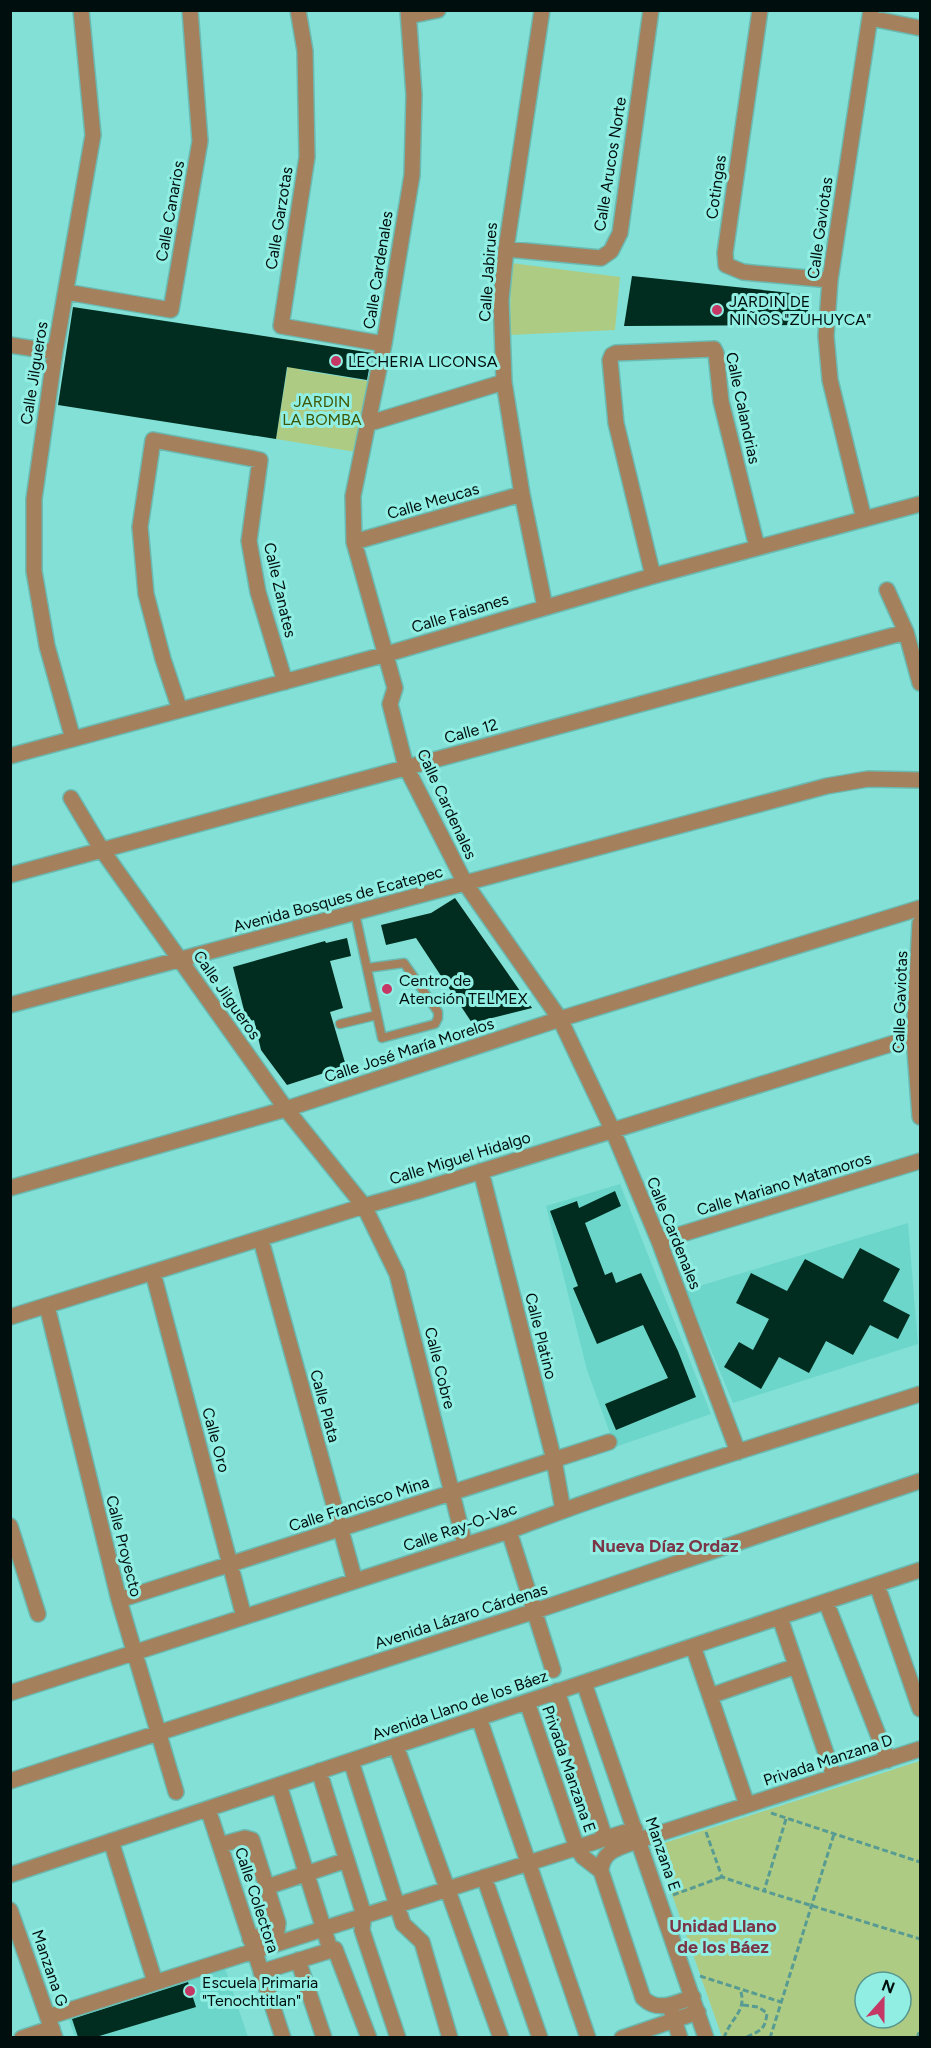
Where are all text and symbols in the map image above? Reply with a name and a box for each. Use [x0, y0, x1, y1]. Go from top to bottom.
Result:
street label: Calle Arucos Norte [590, 95, 630, 233]
street label: Cotingas [702, 154, 730, 220]
street label: Calle Canarios [152, 159, 188, 263]
street label: Calle Garzotas [261, 165, 297, 271]
street label: Calle Gaviotas [803, 176, 837, 280]
street label: Calle Cardenales [359, 210, 397, 330]
street label: Calle Jabirues [475, 222, 501, 322]
place label: JARDIN DE NIÑOS "ZUHUYCA" [729, 292, 871, 329]
marker: JARDIN DE NIÑOS "ZUHUYCA" [710, 303, 724, 317]
street label: Calle Jilgueros [16, 320, 52, 426]
street label: Calle Calandrias [722, 350, 764, 466]
place label: LECHERIA LICONSA [348, 352, 498, 371]
marker: LECHERIA LICONSA [329, 354, 343, 368]
park label: JARDIN LA BOMBA [282, 392, 362, 429]
street label: Calle Meucas [385, 479, 481, 523]
street label: Calle Zanates [260, 541, 300, 639]
street label: Calle Faisanes [409, 589, 511, 637]
street label: Calle 12 [442, 715, 500, 747]
street label: Calle Cardenales [413, 746, 481, 862]
street label: Avenida Bosques de Ecatepec [231, 862, 445, 936]
street label: Calle Jilgueros [189, 947, 265, 1043]
street label: Calle Gaviotas [889, 950, 911, 1054]
place label: Centro de Atención TELMEX [399, 971, 528, 1008]
marker: Centro de Atención TELMEX [380, 982, 394, 996]
street label: Calle José María Morelos [322, 1014, 496, 1086]
street label: Calle Miguel Hidalgo [387, 1127, 533, 1189]
street label: Calle Mariano Matamoros [694, 1148, 874, 1220]
street label: Calle Cardenales [643, 1174, 705, 1292]
street label: Calle Platino [521, 1291, 561, 1381]
street label: Calle Cobre [421, 1325, 459, 1411]
street label: Calle Plata [306, 1368, 344, 1444]
street label: Calle Oro [198, 1405, 234, 1475]
street label: Calle Francisco Mina [286, 1472, 432, 1536]
street label: Calle Proyecto [102, 1493, 146, 1599]
street label: Calle Ray-O-Vac [401, 1499, 520, 1555]
district label: Nueva Díaz Ordaz [592, 1535, 739, 1557]
street label: Avenida Lázaro Cárdenas [372, 1579, 550, 1653]
street label: Avenida Llano de los Báez [370, 1666, 550, 1744]
street label: Privada Manzana E [538, 1703, 600, 1835]
street label: Privada Manzana D [761, 1730, 895, 1790]
street label: Manzana E [641, 1814, 685, 1894]
street label: Calle Colectora [231, 1845, 283, 1955]
district label: Unidad Llano de los Báez [669, 1915, 777, 1958]
street label: Manzana G [28, 1927, 72, 2009]
north arrow [853, 1970, 913, 2030]
place label: Escuela Primaria "Tenochtitlan" [202, 1973, 318, 2010]
text: N [879, 1975, 897, 1998]
marker: Escuela Primaria "Tenochtitlan" [183, 1984, 197, 1998]

